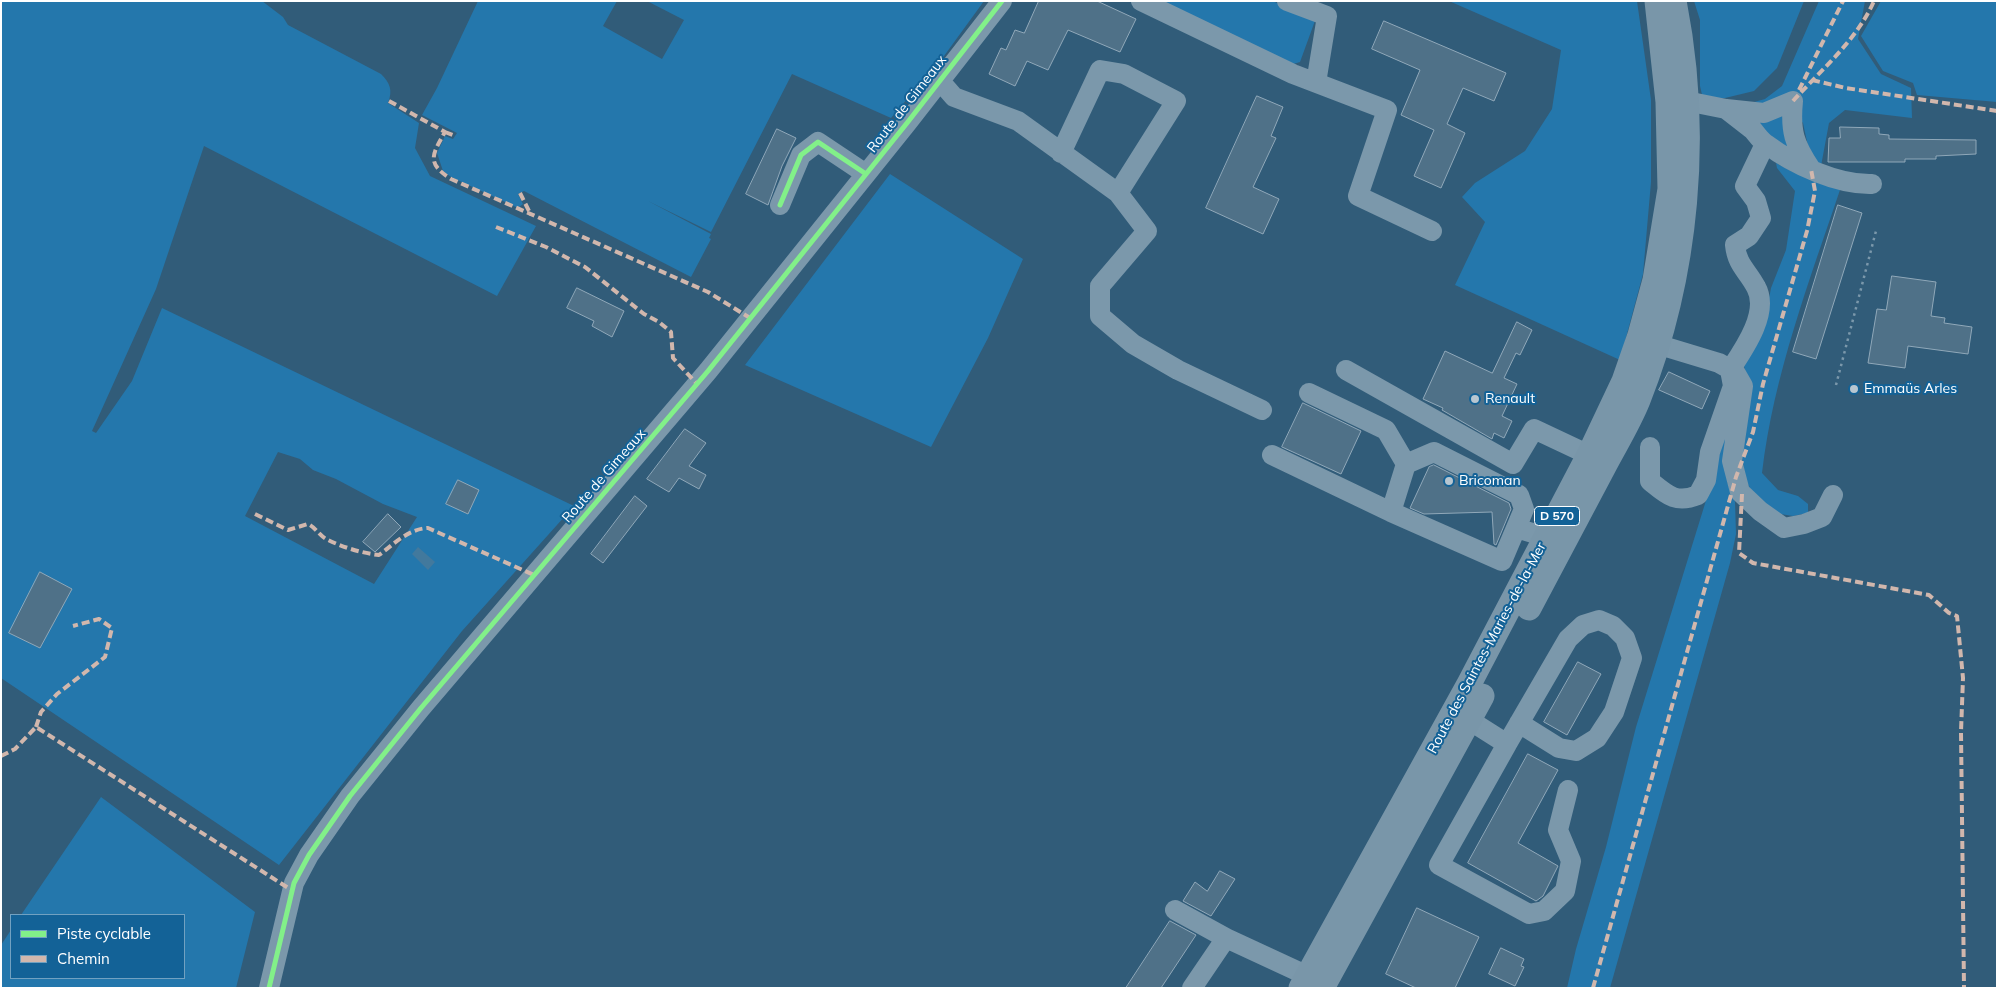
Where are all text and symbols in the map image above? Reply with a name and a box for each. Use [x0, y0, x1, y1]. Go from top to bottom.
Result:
street label: Route de Gimeaux [864, 52, 950, 156]
place label: Emmaüs Arles [1864, 381, 1957, 397]
marker: Emmaüs Arles [1848, 383, 1860, 395]
place label: Renault [1485, 391, 1535, 407]
marker: Renault [1469, 393, 1481, 405]
street label: Route de Gimeaux [559, 426, 649, 526]
place label: Bricoman [1459, 473, 1521, 489]
marker: Bricoman [1443, 475, 1455, 487]
road number: D 570 [1534, 506, 1580, 526]
street label: Route des Saintes-Maries-de-la-Mer [1424, 540, 1550, 756]
legend [10, 914, 185, 979]
text: Piste cyclable [57, 924, 151, 943]
text: Chemin [57, 949, 110, 968]

